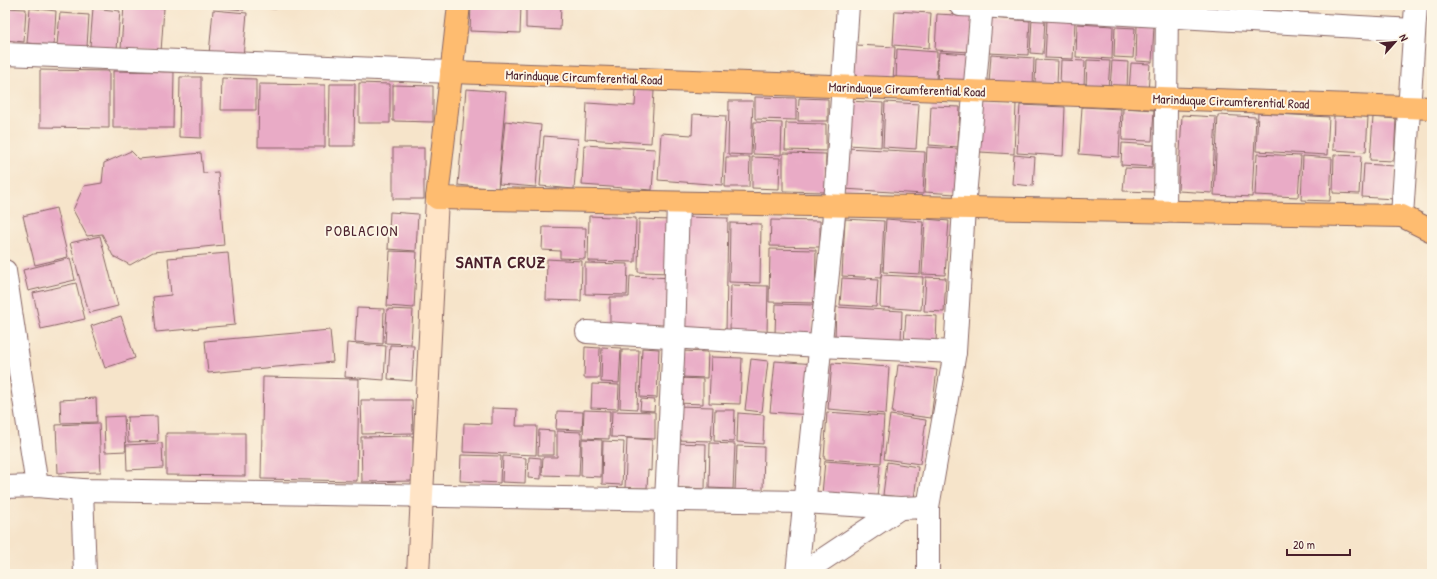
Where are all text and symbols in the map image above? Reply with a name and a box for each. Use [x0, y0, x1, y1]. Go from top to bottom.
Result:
north arrow [1375, 22, 1415, 62]
text: N [1396, 32, 1412, 43]
street label: Marinduque Circumferential Road [505, 65, 663, 89]
street label: Marinduque Circumferential Road [828, 77, 986, 101]
street label: Marinduque Circumferential Road [1152, 89, 1310, 113]
district label: POBLACION [325, 220, 399, 241]
district label: SANTA CRUZ [456, 250, 546, 273]
scale bar [1287, 531, 1350, 557]
text: 20 m [1293, 536, 1315, 553]

